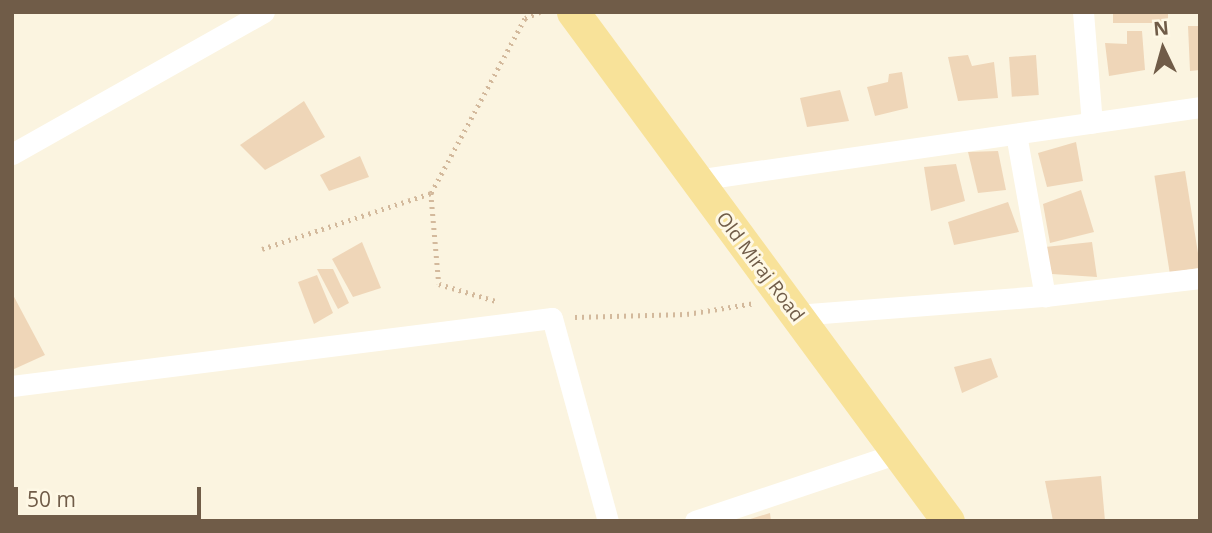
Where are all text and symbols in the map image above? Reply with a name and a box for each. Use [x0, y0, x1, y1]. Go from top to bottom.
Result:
north arrow [1128, 14, 1198, 84]
text: N [1152, 14, 1170, 42]
street label: Old Miraj Road [711, 208, 809, 326]
scale bar [18, 474, 205, 518]
text: 50 m [27, 485, 76, 513]

